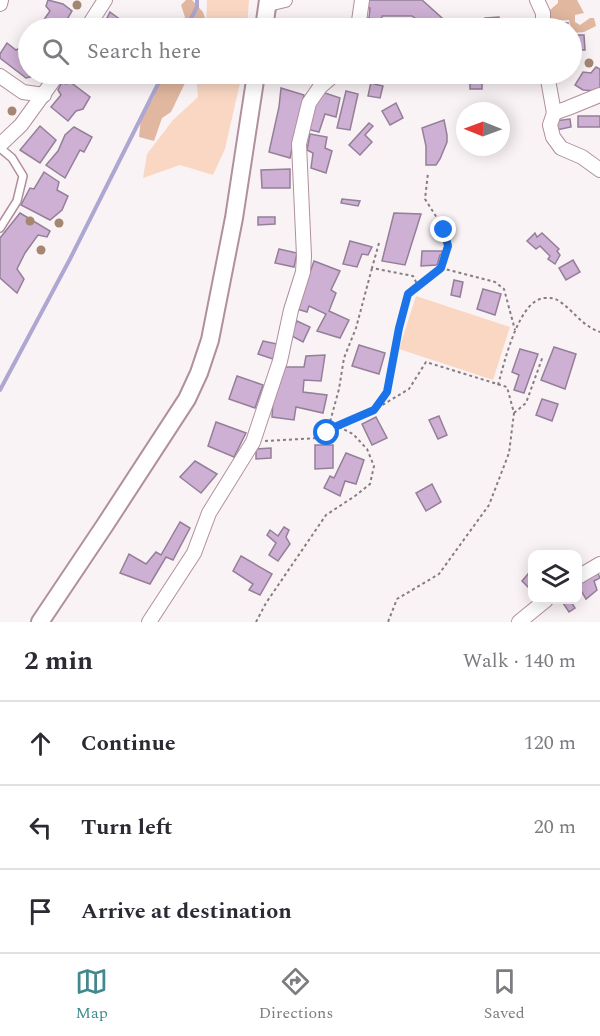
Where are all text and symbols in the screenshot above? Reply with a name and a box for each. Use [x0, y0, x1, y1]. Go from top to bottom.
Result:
search box [18, 18, 582, 84]
icon: search [39, 35, 72, 68]
text: Search here [87, 35, 201, 68]
north arrow [456, 102, 510, 156]
route end [430, 216, 456, 242]
route start [313, 419, 339, 445]
map controls [528, 550, 582, 604]
button: layers [528, 550, 582, 604]
text: 2 min [24, 641, 93, 681]
text: Walk · 140 m [463, 646, 576, 676]
icon: ahead [24, 727, 57, 760]
text: Continue [81, 727, 176, 760]
text: 120 m [524, 728, 576, 758]
icon: left [24, 811, 57, 844]
text: Turn left [81, 811, 173, 844]
text: 20 m [534, 812, 576, 842]
icon: arrive [24, 895, 57, 928]
text: Arrive at destination [81, 895, 292, 928]
tab: Map [75, 965, 108, 1025]
tab: Directions [259, 965, 333, 1025]
tab: Saved [484, 965, 525, 1025]

